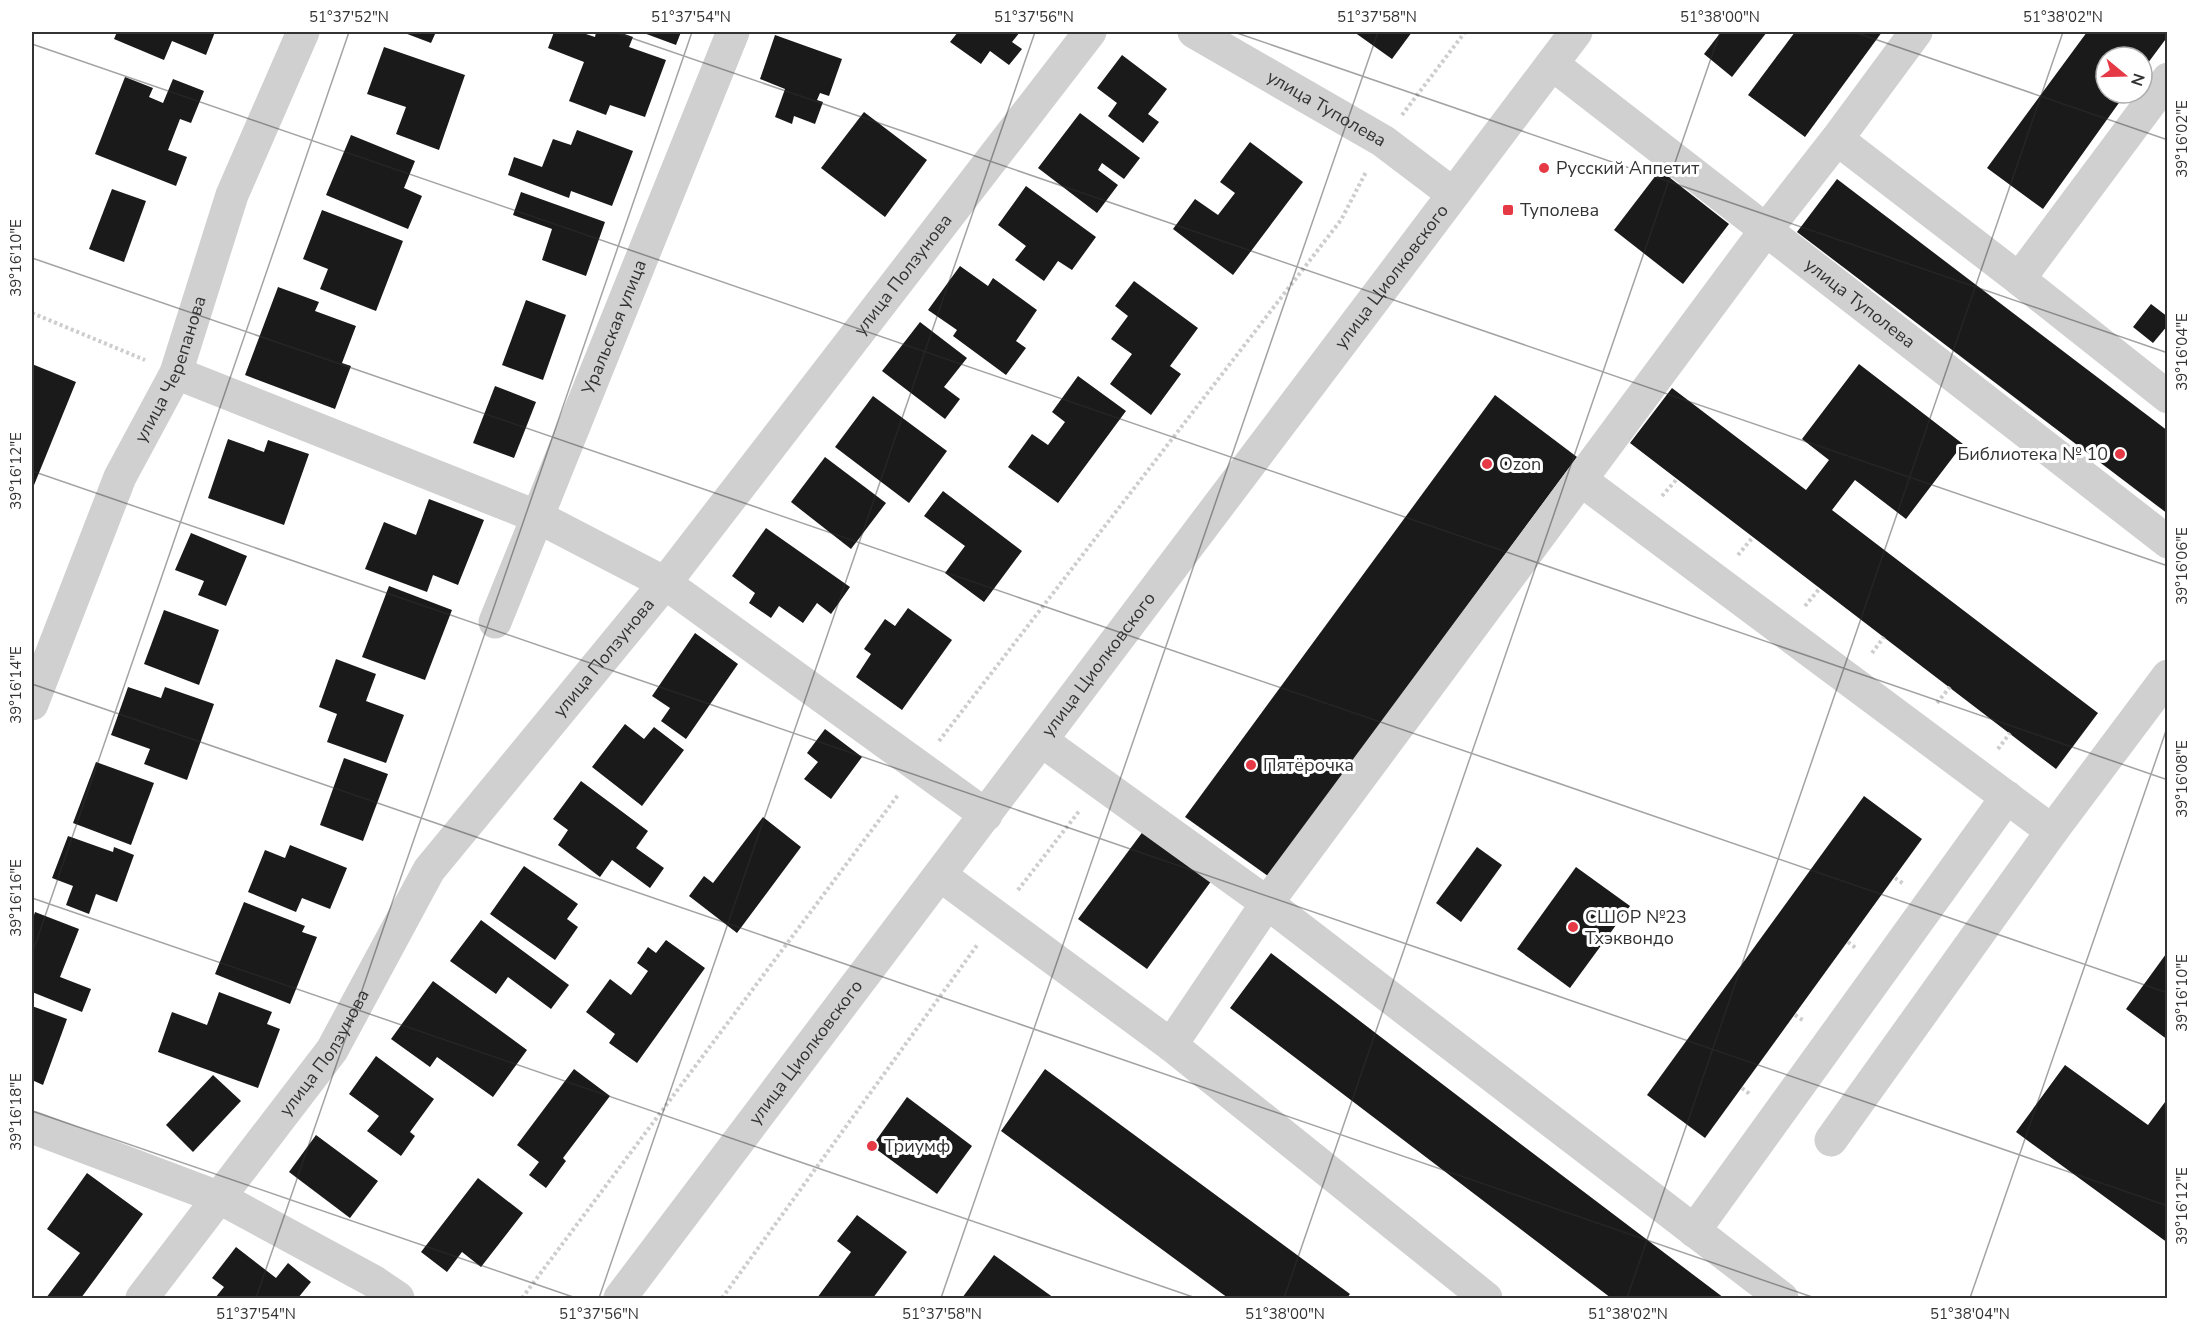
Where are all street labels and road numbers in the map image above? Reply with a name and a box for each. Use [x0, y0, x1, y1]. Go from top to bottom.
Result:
street label: улица Туполева [1262, 65, 1391, 152]
street label: улица Циолковского [1329, 199, 1454, 354]
street label: улица Ползунова [848, 209, 957, 340]
street label: улица Туполева [1800, 253, 1920, 354]
street label: Уральская улица [576, 256, 652, 399]
street label: улица Черепанова [129, 293, 212, 447]
street label: улица Циолковского [1036, 587, 1161, 742]
street label: улица Ползунова [548, 593, 660, 722]
street label: улица Циолковского [743, 975, 868, 1130]
street label: улица Ползунова [274, 985, 375, 1121]

